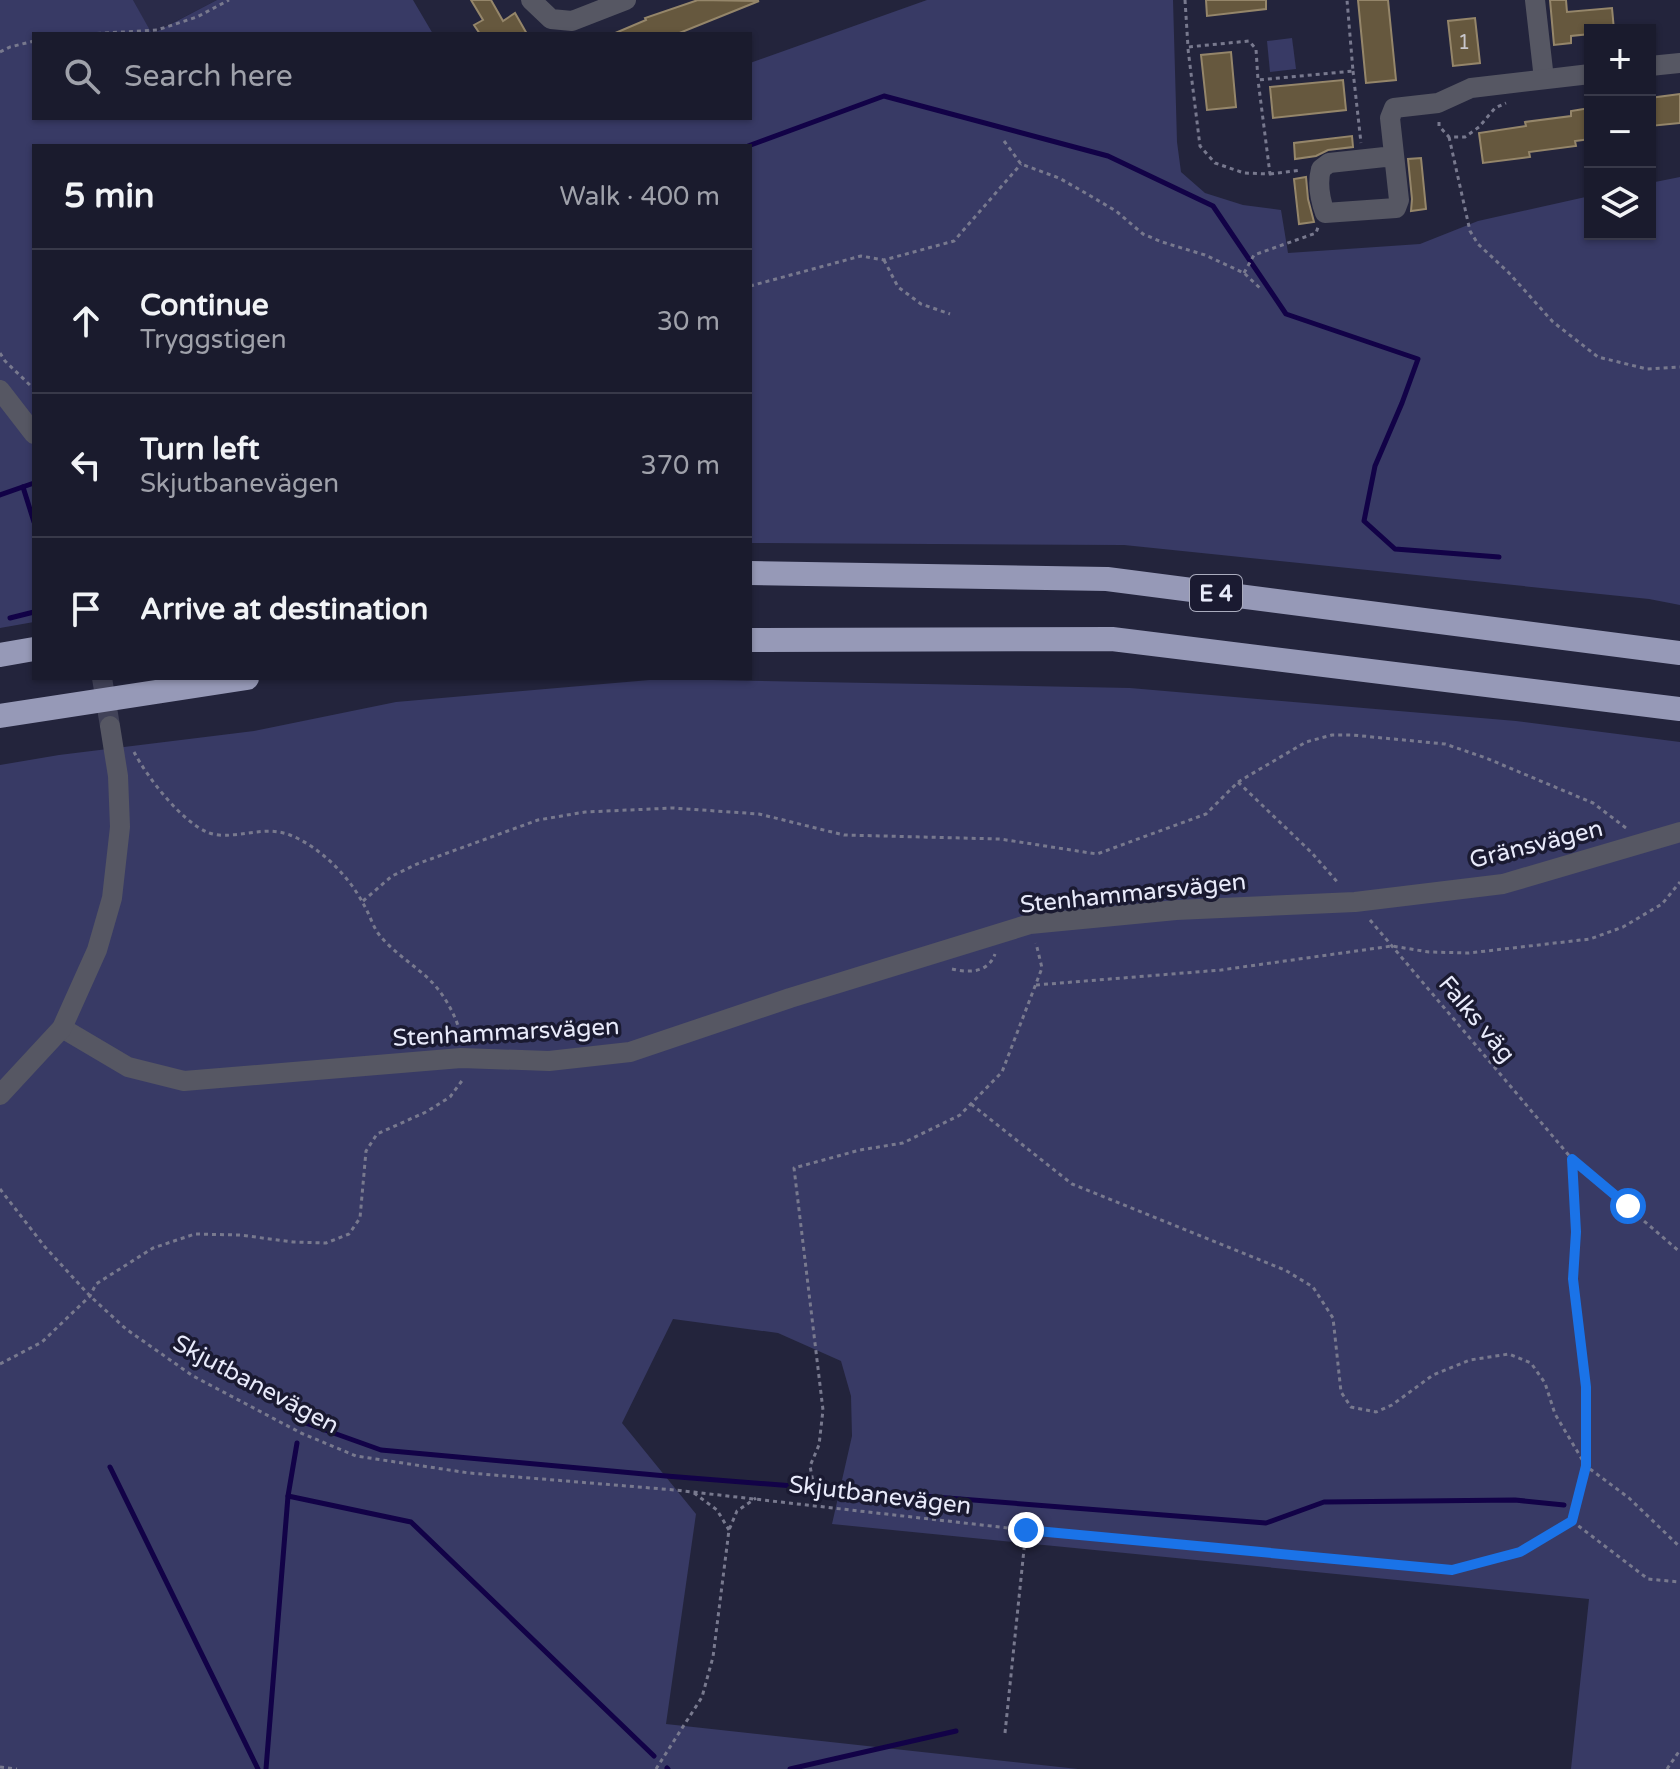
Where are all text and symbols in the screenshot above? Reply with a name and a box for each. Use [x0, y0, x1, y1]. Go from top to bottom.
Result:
map controls [1584, 24, 1656, 240]
button: + [1584, 24, 1656, 96]
house number: 1 [1458, 31, 1470, 55]
search box [32, 32, 752, 120]
icon: search [60, 54, 104, 98]
text: Search here [124, 58, 293, 95]
button: − [1584, 96, 1656, 168]
button: layers [1584, 168, 1656, 240]
text: 5 min [64, 176, 155, 217]
text: Walk · 400 m [560, 181, 720, 212]
text: Continue [140, 287, 269, 324]
icon: ahead [64, 299, 108, 343]
text: 30 m [657, 306, 720, 337]
text: Tryggstigen [140, 324, 287, 355]
text: Turn left [140, 431, 259, 468]
icon: left [64, 443, 108, 487]
text: 370 m [640, 450, 720, 481]
text: Skjutbanevägen [140, 468, 339, 499]
road number: E 4 [1190, 575, 1242, 611]
icon: arrive [64, 587, 108, 631]
text: Arrive at destination [140, 591, 428, 628]
street label: Gränsvägen [1466, 814, 1606, 875]
street label: Stenhammarsvägen [1019, 867, 1248, 920]
street label: Falks väg [1432, 970, 1521, 1069]
street label: Stenhammarsvägen [392, 1012, 620, 1053]
route start [1610, 1188, 1646, 1224]
street label: Skjutbanevägen [168, 1329, 344, 1440]
street label: Skjutbanevägen [787, 1470, 973, 1521]
route end [1008, 1512, 1044, 1548]

